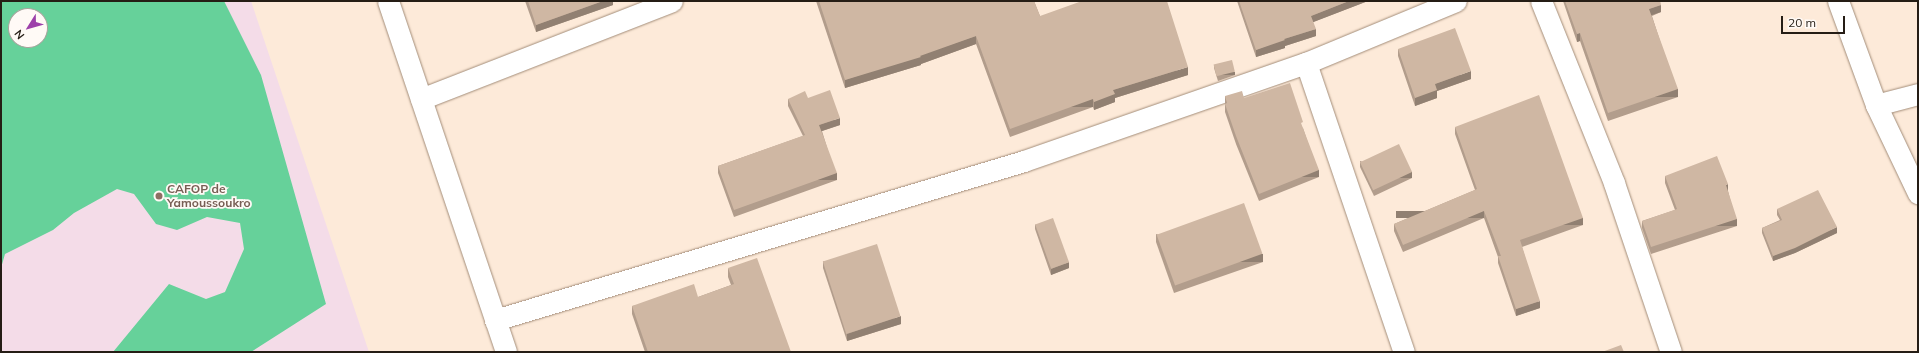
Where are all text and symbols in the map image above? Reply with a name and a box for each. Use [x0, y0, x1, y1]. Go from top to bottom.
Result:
north arrow [8, 8, 48, 48]
scale bar [1783, 8, 1847, 34]
text: 20 m [1788, 15, 1816, 30]
text: N [11, 27, 27, 42]
place label: CAFOP de Yamoussoukro [167, 182, 251, 210]
marker: CAFOP de Yamoussoukro [154, 191, 164, 201]

